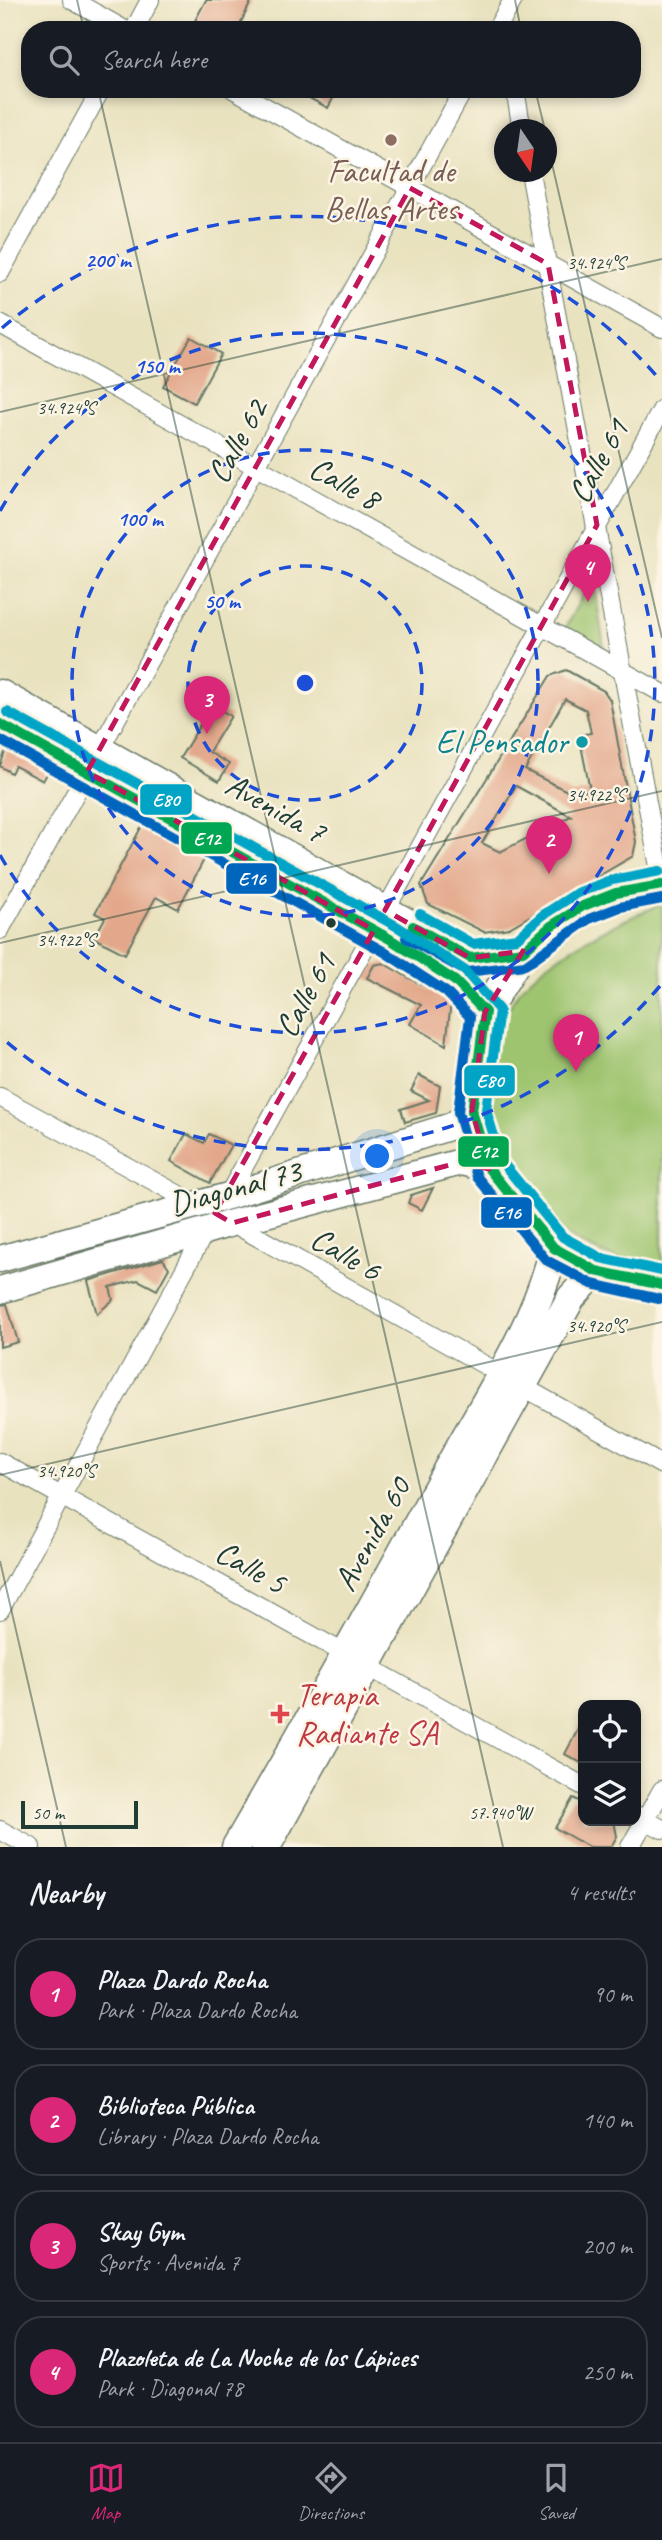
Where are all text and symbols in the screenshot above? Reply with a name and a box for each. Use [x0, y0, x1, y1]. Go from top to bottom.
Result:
search box [21, 21, 641, 98]
icon: search [45, 41, 83, 79]
text: Search here [101, 43, 207, 76]
north arrow [494, 119, 557, 182]
marker: Facultad de Bellas Artes [383, 132, 399, 148]
place label: Facultad de Bellas Artes [325, 150, 460, 230]
text: 200 m [85, 247, 133, 273]
text: 34.924°S [567, 252, 628, 274]
text: 150 m [134, 353, 182, 379]
street label: Calle 62 [197, 389, 279, 490]
text: 34.924°S [37, 397, 98, 419]
street label: Calle 61 [558, 410, 639, 510]
street label: Calle 8 [302, 447, 391, 521]
text: 100 m [117, 506, 165, 532]
pin: 4 [565, 544, 611, 602]
text: 50 m [204, 588, 242, 614]
centre of rings [293, 671, 317, 695]
pin: 3 [184, 676, 230, 734]
place label: El Pensador [436, 721, 570, 763]
marker: El Pensador [574, 734, 590, 750]
street label: Avenida 7 [218, 763, 335, 854]
line badge: E80 [139, 783, 193, 816]
text: 34.922°S [567, 784, 628, 806]
text: E80 [152, 788, 182, 812]
pin: 2 [526, 816, 572, 874]
line badge: E12 [180, 821, 233, 855]
text: E12 [193, 827, 223, 851]
line badge: E16 [225, 862, 278, 895]
text: E16 [238, 867, 268, 891]
unlabelled marker [324, 916, 338, 930]
text: 34.922°S [37, 929, 98, 951]
street label: Calle 61 [265, 944, 346, 1044]
pin: 1 [553, 1014, 599, 1072]
line badge: E80 [463, 1064, 516, 1097]
text: E80 [476, 1069, 506, 1093]
line badge: E12 [457, 1135, 510, 1168]
your location [360, 1139, 394, 1173]
text: E12 [470, 1140, 500, 1164]
street label: Diagonal 73 [164, 1149, 308, 1225]
line badge: E16 [480, 1196, 533, 1229]
text: E16 [493, 1201, 523, 1225]
street label: Calle 6 [303, 1217, 390, 1291]
text: 34.920°S [567, 1315, 628, 1337]
text: 34.920°S [37, 1460, 98, 1482]
street label: Avenida 60 [324, 1468, 421, 1598]
street label: Calle 5 [208, 1531, 296, 1605]
place label: Terapia Radiante SA [296, 1674, 439, 1754]
map controls [578, 1700, 641, 1826]
button: locate [578, 1700, 641, 1763]
marker: Terapia Radiante SA [270, 1704, 290, 1724]
button: layers [578, 1763, 641, 1826]
scale bar [21, 1798, 138, 1830]
text: 50 m [32, 1801, 64, 1825]
text: 57.940°W [469, 1802, 534, 1824]
text: Nearby [28, 1874, 104, 1912]
text: 4 results [567, 1878, 634, 1907]
text: Plaza Dardo Rocha [97, 1963, 267, 1996]
text: 1 [48, 1980, 58, 2009]
text: 90 m [593, 1980, 632, 2009]
text: Park · Plaza Dardo Rocha [97, 1996, 297, 2025]
text: Biblioteca Pública [97, 2089, 254, 2122]
text: 2 [48, 2106, 58, 2135]
text: 140 m [583, 2106, 632, 2135]
text: Library · Plaza Dardo Rocha [97, 2122, 318, 2151]
text: Skay Gym [97, 2215, 183, 2248]
text: 3 [48, 2232, 58, 2261]
text: 200 m [583, 2232, 632, 2261]
text: Sports · Avenida 7 [97, 2248, 240, 2277]
text: Plazoleta de La Noche de los Lápices [97, 2341, 417, 2374]
text: 4 [48, 2358, 58, 2387]
text: 250 m [583, 2358, 632, 2387]
text: Park · Diagonal 78 [97, 2374, 243, 2403]
tab: Map [87, 2459, 125, 2525]
tab: Directions [298, 2459, 364, 2525]
tab: Saved [537, 2459, 575, 2525]

